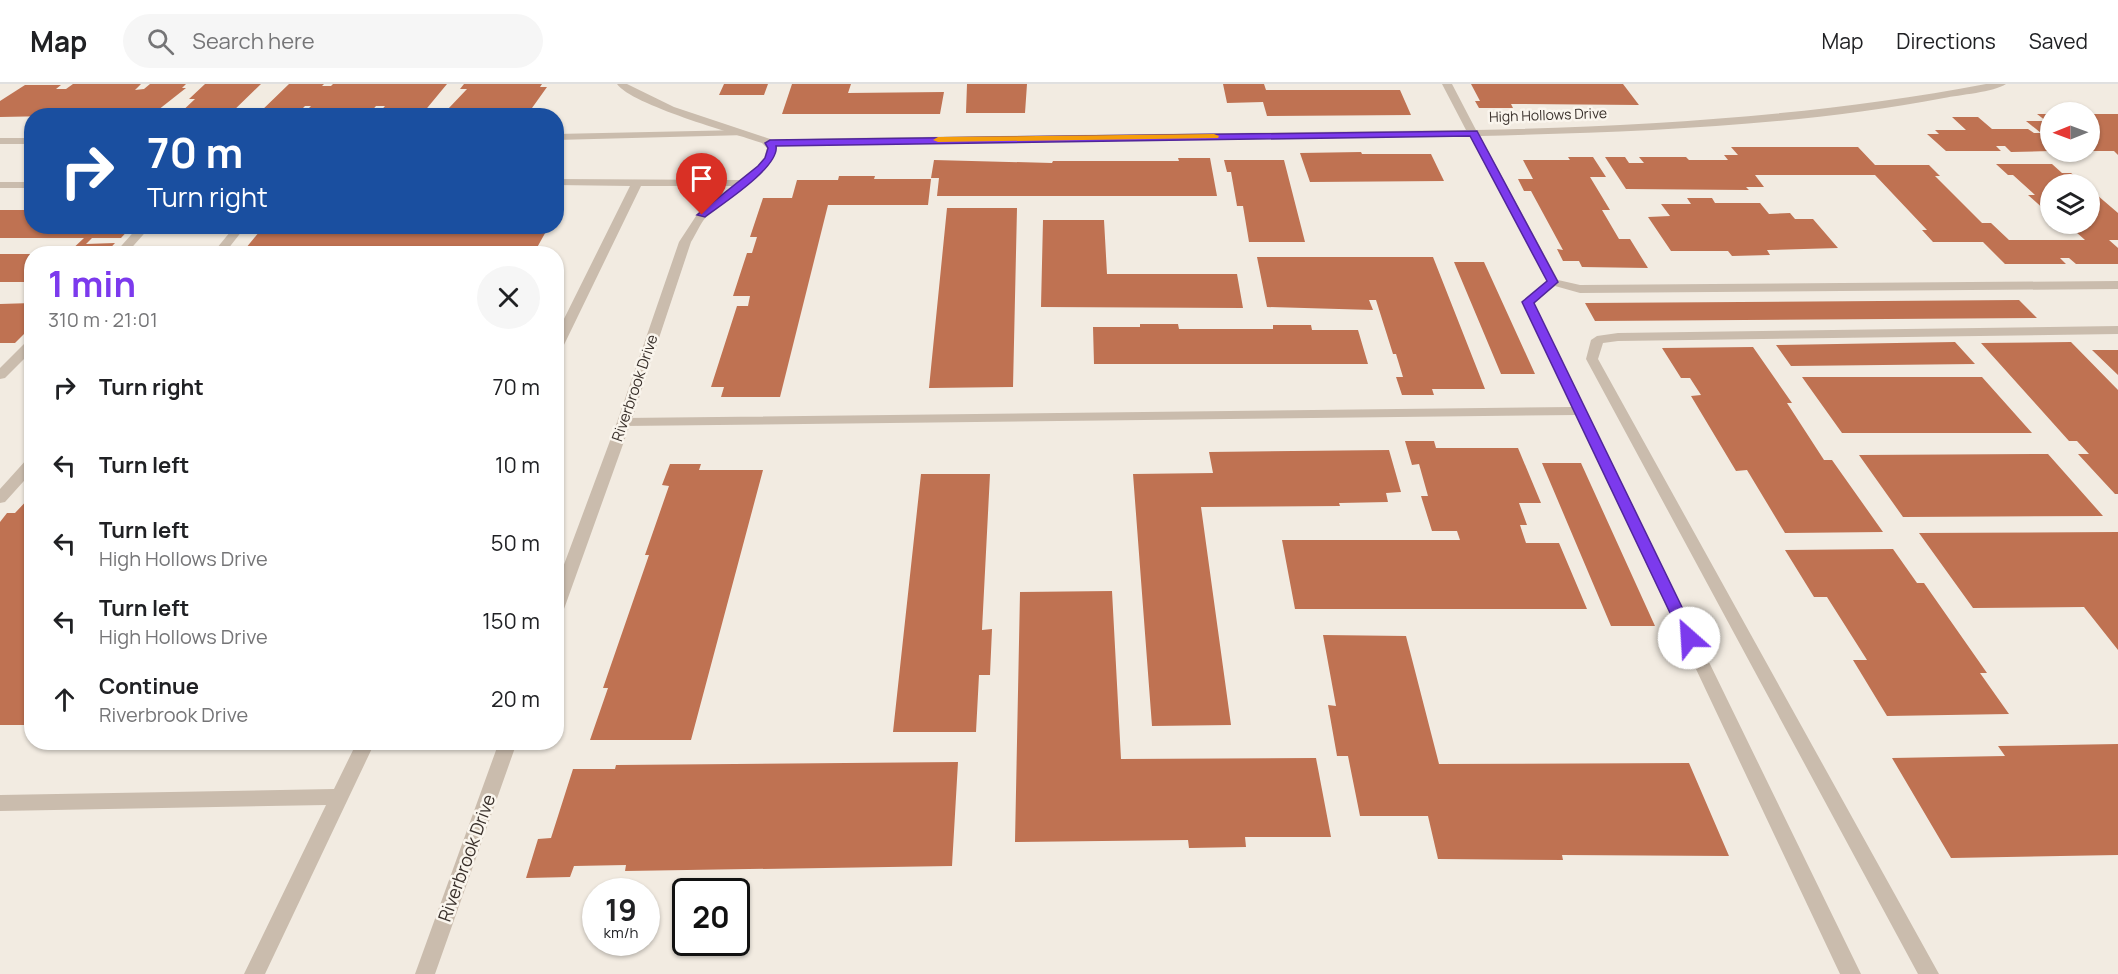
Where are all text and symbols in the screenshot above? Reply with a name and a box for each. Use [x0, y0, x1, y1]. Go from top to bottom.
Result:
search box [123, 14, 543, 68]
text: Map [30, 22, 87, 60]
icon: search [144, 25, 177, 58]
text: Search here [192, 26, 315, 56]
text: Map [1822, 27, 1863, 55]
text: Directions [1896, 27, 1996, 55]
text: Saved [2029, 27, 2088, 55]
north arrow [2040, 102, 2100, 162]
map controls [2040, 102, 2100, 234]
street label: High Hollows Drive [1489, 103, 1607, 126]
text: 70 m [147, 123, 243, 181]
icon: right [48, 132, 126, 210]
pin [676, 153, 727, 215]
icon: arrive [685, 162, 718, 195]
button: layers [2040, 174, 2100, 234]
text: Turn right [147, 178, 268, 215]
text: 1 min [48, 259, 136, 308]
button: close [477, 266, 540, 329]
text: 310 m · 21:01 [48, 306, 158, 333]
street label: Riverbrook Drive [606, 331, 663, 444]
icon: right [48, 371, 81, 404]
text: Turn right [99, 372, 204, 402]
text: 70 m [492, 372, 540, 402]
icon: left [48, 449, 81, 482]
text: Turn left [99, 450, 189, 480]
text: 10 m [495, 450, 540, 480]
text: Turn left [99, 515, 189, 545]
icon: left [48, 527, 81, 560]
text: 50 m [491, 528, 540, 558]
text: High Hollows Drive [99, 545, 268, 572]
text: Turn left [99, 593, 189, 623]
icon: left [48, 605, 81, 638]
text: 150 m [482, 606, 540, 636]
position arrow [1657, 606, 1721, 670]
text: High Hollows Drive [99, 623, 268, 650]
text: Continue [99, 671, 199, 701]
icon: ahead [48, 683, 81, 716]
text: 20 m [491, 684, 540, 714]
text: Riverbrook Drive [99, 701, 248, 728]
street label: Riverbrook Drive [432, 790, 500, 925]
speed limit sign: 20 [672, 878, 750, 956]
text: 19 [605, 889, 637, 930]
text: km/h [604, 922, 638, 943]

